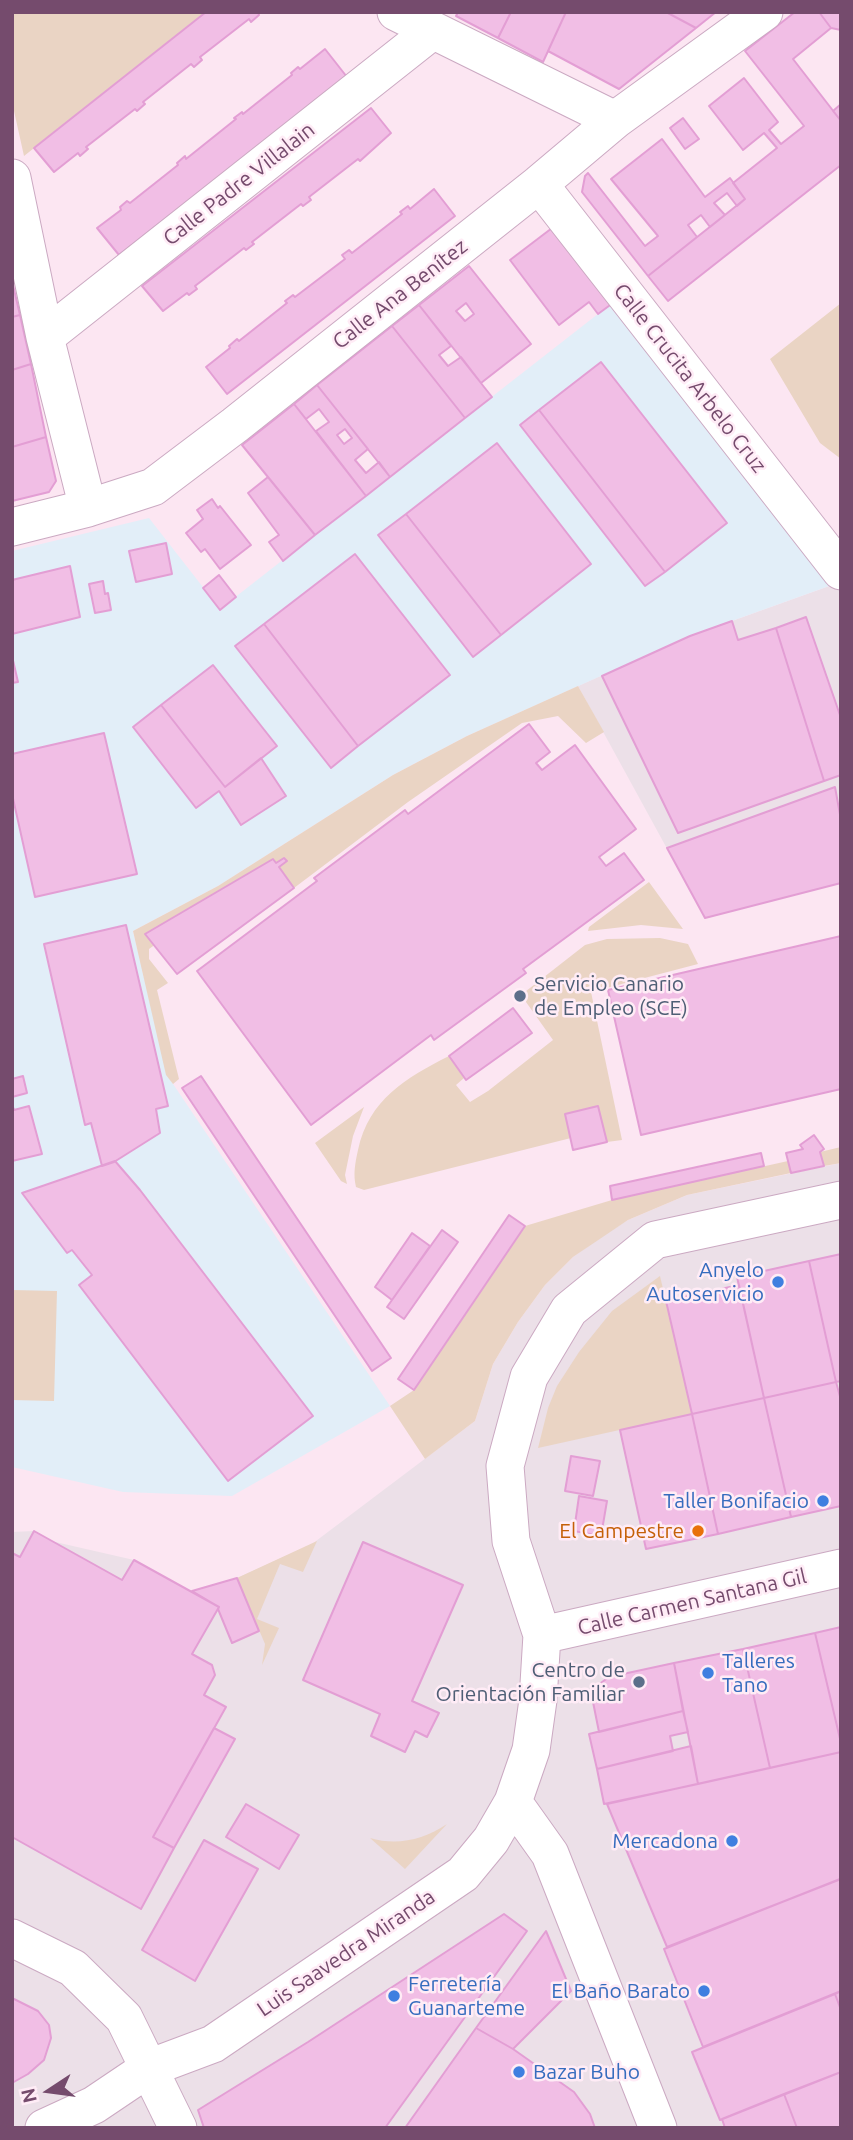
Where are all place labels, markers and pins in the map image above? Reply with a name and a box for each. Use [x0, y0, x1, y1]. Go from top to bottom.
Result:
place label: Servicio Canario de Empleo (SCE) [534, 971, 688, 1021]
marker: Servicio Canario de Empleo (SCE) [512, 988, 528, 1004]
place label: Anyelo Autoservicio [646, 1257, 764, 1307]
marker: Anyelo Autoservicio [770, 1274, 786, 1290]
place label: Taller Bonifacio [663, 1488, 809, 1514]
marker: Taller Bonifacio [815, 1493, 831, 1509]
place label: El Campestre [559, 1518, 684, 1544]
marker: El Campestre [690, 1523, 706, 1539]
place label: Talleres Tano [722, 1648, 795, 1698]
place label: Centro de Orientación Familiar [435, 1657, 625, 1707]
marker: Talleres Tano [700, 1665, 716, 1681]
marker: Centro de Orientación Familiar [631, 1674, 647, 1690]
place label: Mercadona [612, 1828, 718, 1854]
marker: Mercadona [724, 1833, 740, 1849]
place label: Ferretería Guanarteme [408, 1971, 525, 2021]
place label: El Baño Barato [551, 1978, 690, 2004]
marker: El Baño Barato [696, 1983, 712, 1999]
marker: Ferretería Guanarteme [386, 1988, 402, 2004]
place label: Bazar Buho [533, 2059, 640, 2085]
marker: Bazar Buho [511, 2064, 527, 2080]

